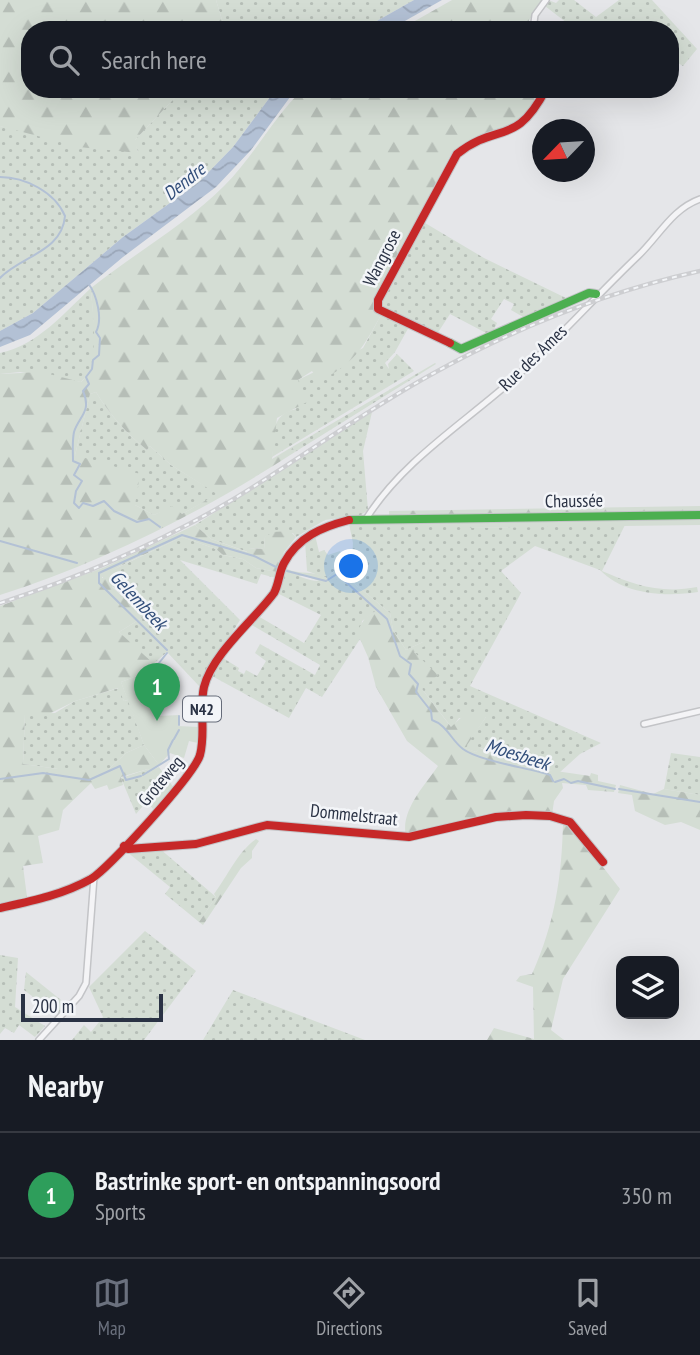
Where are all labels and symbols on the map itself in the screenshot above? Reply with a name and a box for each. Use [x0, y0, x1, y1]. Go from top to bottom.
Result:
north arrow [532, 119, 595, 182]
water label: Dendre [158, 156, 211, 205]
street label: Wangrose [358, 226, 406, 290]
street label: Rue des Ames [494, 319, 572, 396]
street label: Chaussée [545, 488, 603, 513]
your location [334, 549, 368, 583]
water label: Gelembeek [105, 565, 174, 637]
pin: 1 [134, 663, 180, 721]
road number: N42 [183, 696, 221, 722]
water label: Moesbeek [483, 732, 555, 776]
street label: Groteweg [133, 751, 188, 811]
street label: Dommelstraat [309, 798, 399, 831]
scale bar [21, 991, 163, 1023]

